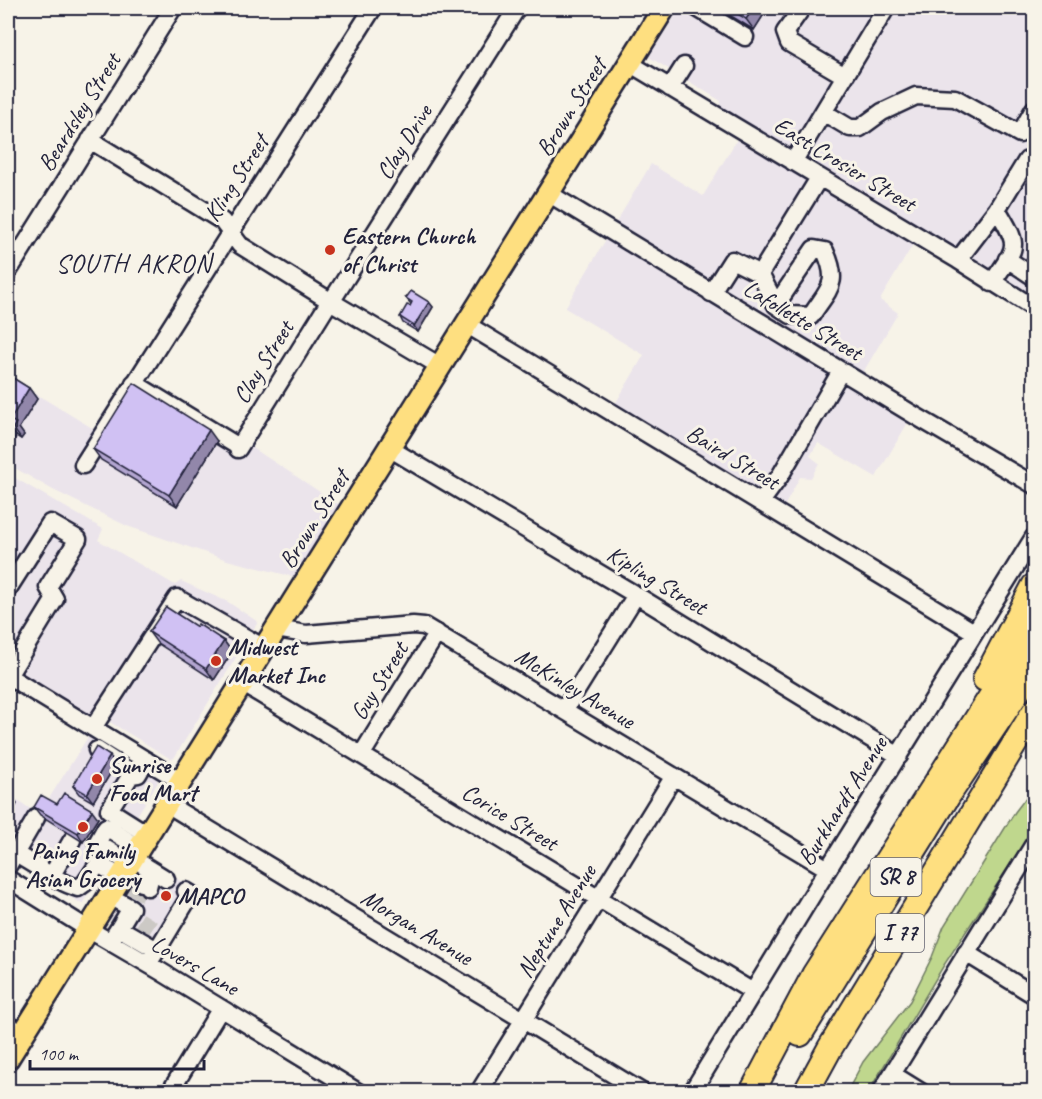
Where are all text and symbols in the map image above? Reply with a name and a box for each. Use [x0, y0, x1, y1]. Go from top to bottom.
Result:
street label: Beardsley Street [31, 46, 128, 177]
street label: Brown Street [529, 50, 615, 162]
street label: Clay Drive [369, 97, 440, 185]
street label: East Crosier Street [769, 110, 923, 219]
street label: Kling Street [197, 126, 277, 227]
place label: Eastern Church of Christ [342, 221, 476, 279]
marker: Eastern Church of Christ [323, 243, 337, 257]
district label: SOUTH AKRON [56, 247, 215, 280]
street label: Lafollette Street [738, 273, 870, 368]
street label: Clay Street [226, 313, 301, 409]
street label: Baird Street [681, 418, 787, 497]
street label: Brown Street [272, 462, 358, 574]
street label: Kipling Street [602, 539, 714, 623]
place label: Midwest Market Inc [228, 632, 326, 690]
street label: Guy Street [343, 635, 416, 726]
street label: McKinley Avenue [510, 641, 642, 737]
marker: Midwest Market Inc [209, 654, 223, 668]
street label: Burkhardt Avenue [791, 729, 895, 871]
place label: Sunrise Food Mart [109, 750, 201, 808]
marker: Sunrise Food Mart [90, 772, 104, 786]
street label: Corice Street [457, 777, 565, 858]
marker: Paing Family Asian Grocery [76, 820, 90, 834]
place label: Paing Family Asian Grocery [26, 836, 143, 894]
street label: Neptune Avenue [509, 857, 604, 983]
road number: SR 8 [870, 858, 922, 896]
place label: MAPCO [178, 881, 246, 911]
street label: Morgan Avenue [356, 882, 480, 973]
marker: MAPCO [159, 889, 173, 903]
road number: I 77 [876, 914, 924, 952]
street label: Lovers Lane [146, 928, 246, 1003]
scale bar [30, 1033, 204, 1071]
text: 100 m [39, 1043, 80, 1065]

